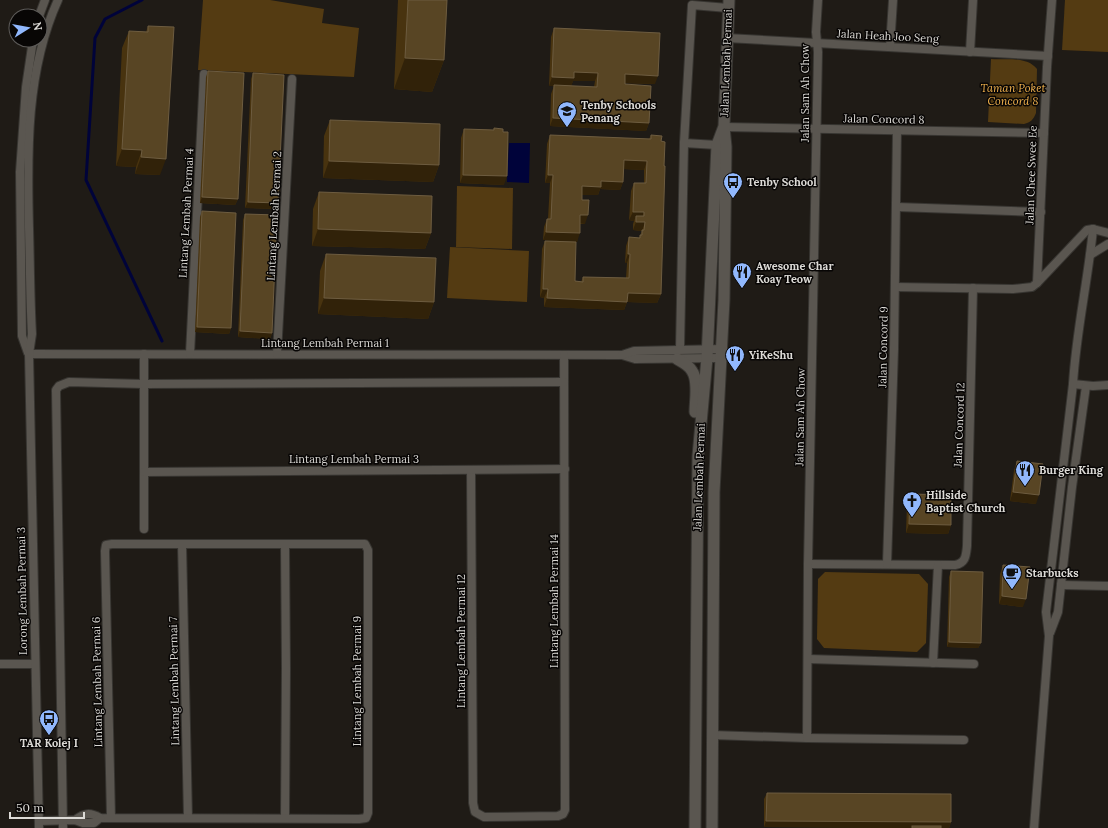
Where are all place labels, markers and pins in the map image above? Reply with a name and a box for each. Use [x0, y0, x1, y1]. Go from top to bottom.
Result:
place label: Tenby Schools Penang [581, 98, 656, 125]
school or university icon: Tenby Schools Penang [556, 100, 578, 128]
bus stop icon: Tenby School [722, 171, 744, 199]
place label: Tenby School [747, 175, 817, 189]
place label: Awesome Char Koay Teow [756, 259, 834, 286]
restaurant icon: Awesome Char Koay Teow [731, 261, 753, 289]
restaurant icon: YiKeShu [724, 344, 746, 372]
place label: YiKeShu [749, 348, 793, 362]
restaurant icon: Burger King [1014, 459, 1036, 487]
place label: Burger King [1039, 463, 1104, 477]
place label: Hillside Baptist Church [926, 488, 1006, 515]
church icon: Hillside Baptist Church [901, 490, 923, 518]
cafe icon: Starbucks [1001, 562, 1023, 590]
place label: Starbucks [1026, 566, 1079, 580]
bus stop icon: TAR Kolej I [38, 708, 60, 736]
place label: TAR Kolej I [20, 736, 78, 750]

